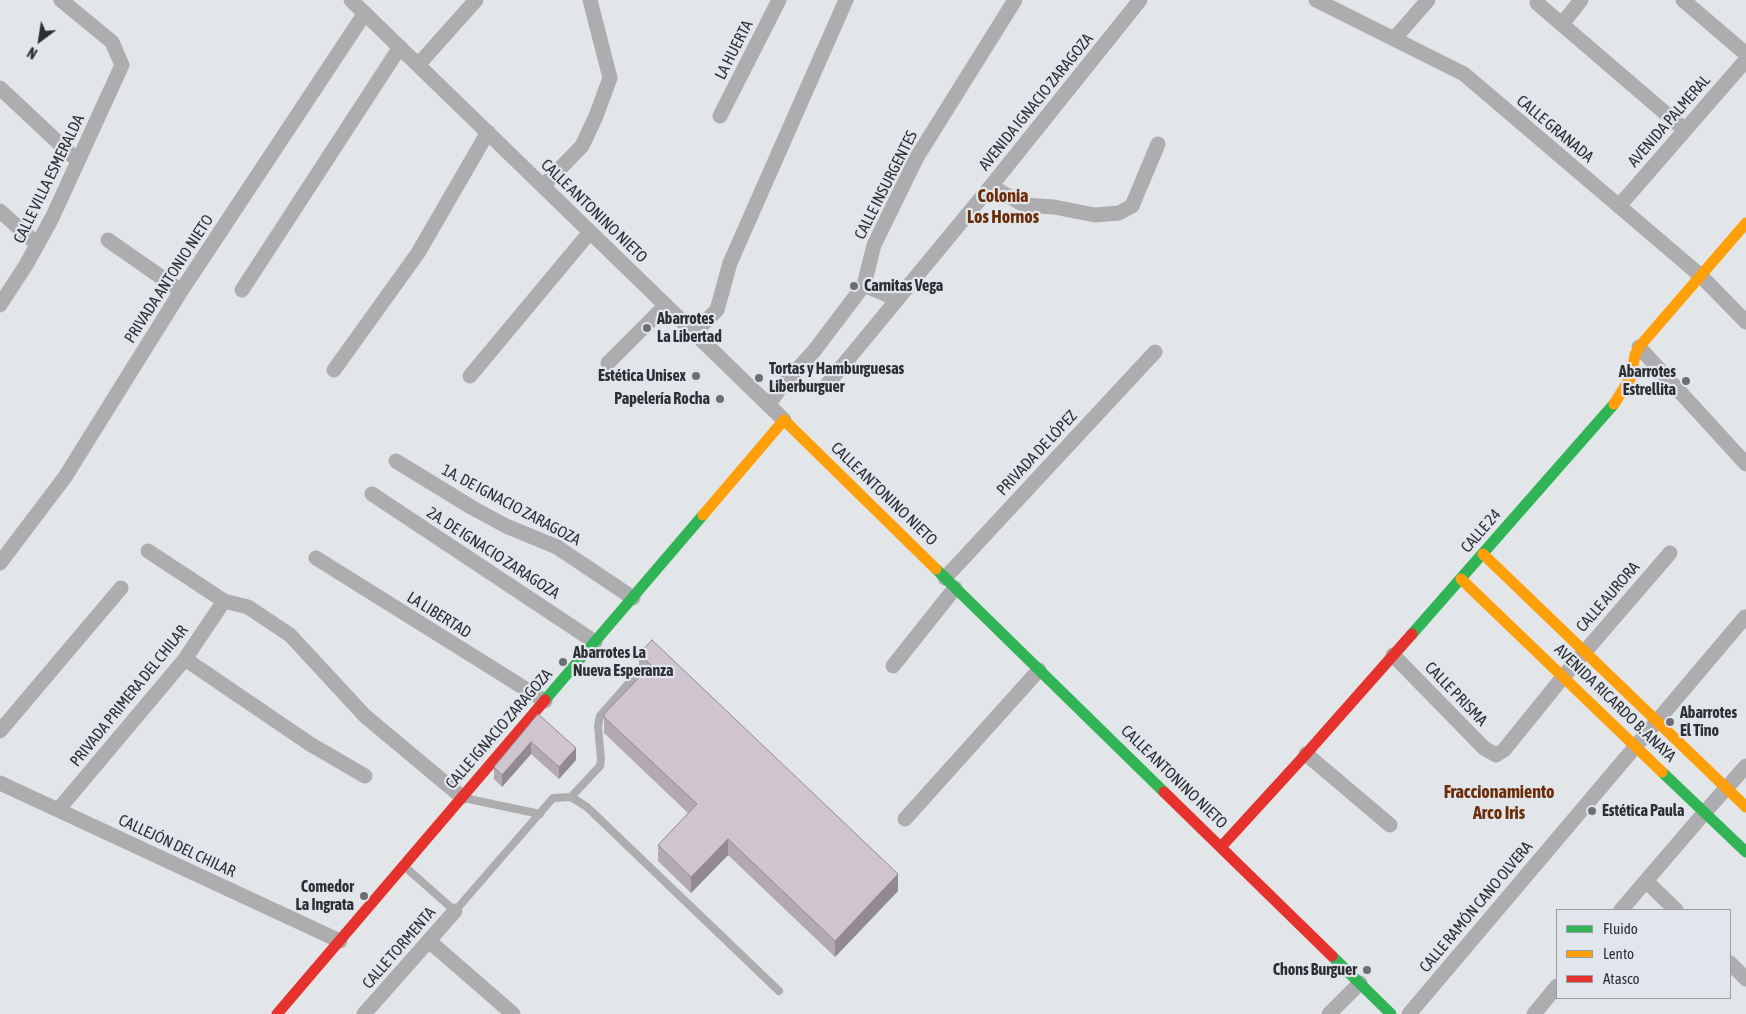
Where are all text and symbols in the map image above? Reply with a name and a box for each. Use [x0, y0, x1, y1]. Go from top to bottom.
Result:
north arrow [15, 15, 65, 65]
street label: LA HUERTA [711, 17, 757, 83]
street label: AVENIDA IGNACIO ZARAGOZA [975, 30, 1097, 174]
text: N [25, 44, 40, 62]
street label: AVENIDA PALMERAL [1624, 71, 1714, 171]
street label: CALLE GRANADA [1513, 91, 1597, 167]
street label: CALLE VILLA ESMERALDA [10, 112, 88, 246]
street label: CALLE INSURGENTES [850, 128, 922, 242]
street label: CALLE ANTONINO NIETO [537, 155, 651, 267]
district label: Colonia Los Hornos [967, 185, 1039, 228]
street label: PRIVADA ANTONIO NIETO [120, 211, 218, 347]
place label: Carnitas Vega [864, 276, 943, 296]
marker: Carnitas Vega [848, 280, 860, 292]
place label: Abarrotes La Libertad [657, 309, 722, 347]
marker: Abarrotes La Libertad [641, 322, 653, 334]
place label: Tortas y Hamburguesas Liberburguer [769, 359, 904, 397]
place label: Abarrotes Estrellita [1619, 362, 1676, 400]
place label: Estética Unisex [598, 366, 686, 386]
marker: Estética Unisex [690, 370, 702, 382]
marker: Tortas y Hamburguesas Liberburguer [753, 372, 765, 384]
marker: Abarrotes Estrellita [1680, 375, 1692, 387]
place label: Papelería Rocha [614, 389, 710, 409]
marker: Papelería Rocha [714, 393, 726, 405]
street label: PRIVADA DE LÓPEZ [993, 406, 1081, 500]
street label: CALLE ANTONINO NIETO [827, 438, 941, 550]
street label: 1A. DE IGNACIO ZARAGOZA [438, 460, 584, 550]
street label: 2A. DE IGNACIO ZARAGOZA [423, 503, 563, 603]
street label: CALLE 24 [1457, 505, 1505, 557]
street label: CALLE AURORA [1572, 558, 1644, 636]
street label: LA LIBERTAD [403, 588, 475, 642]
street label: PRIVADA PRIMERA DEL CHILAR [66, 621, 192, 771]
street label: AVENIDA RICARDO B. ANAYA [1550, 640, 1680, 766]
place label: Abarrotes La Nueva Esperanza [573, 643, 673, 681]
marker: Abarrotes La Nueva Esperanza [557, 656, 569, 668]
street label: CALLE PRISMA [1421, 658, 1491, 730]
street label: CALLE IGNACIO ZARAGOZA [442, 665, 556, 793]
place label: Abarrotes El Tino [1680, 703, 1737, 741]
marker: Abarrotes El Tino [1664, 716, 1676, 728]
street label: CALLE ANTONINO NIETO [1117, 721, 1231, 833]
district label: Fraccionamiento Arco Iris [1444, 781, 1554, 824]
place label: Estética Paula [1602, 801, 1684, 821]
marker: Estética Paula [1586, 805, 1598, 817]
street label: CALLEJÓN DEL CHILAR [115, 810, 239, 882]
street label: CALLE RAMÓN CANO OLVERA [1416, 838, 1536, 976]
place label: Comedor La Ingrata [296, 877, 354, 915]
marker: Comedor La Ingrata [358, 890, 370, 902]
street label: CALLE TORMENTA [358, 903, 440, 993]
legend [1556, 909, 1731, 999]
text: Fluido [1603, 920, 1638, 937]
text: Lento [1603, 945, 1634, 962]
place label: Chons Burguer [1273, 960, 1357, 980]
marker: Chons Burguer [1361, 964, 1373, 976]
text: Atasco [1603, 970, 1640, 987]

